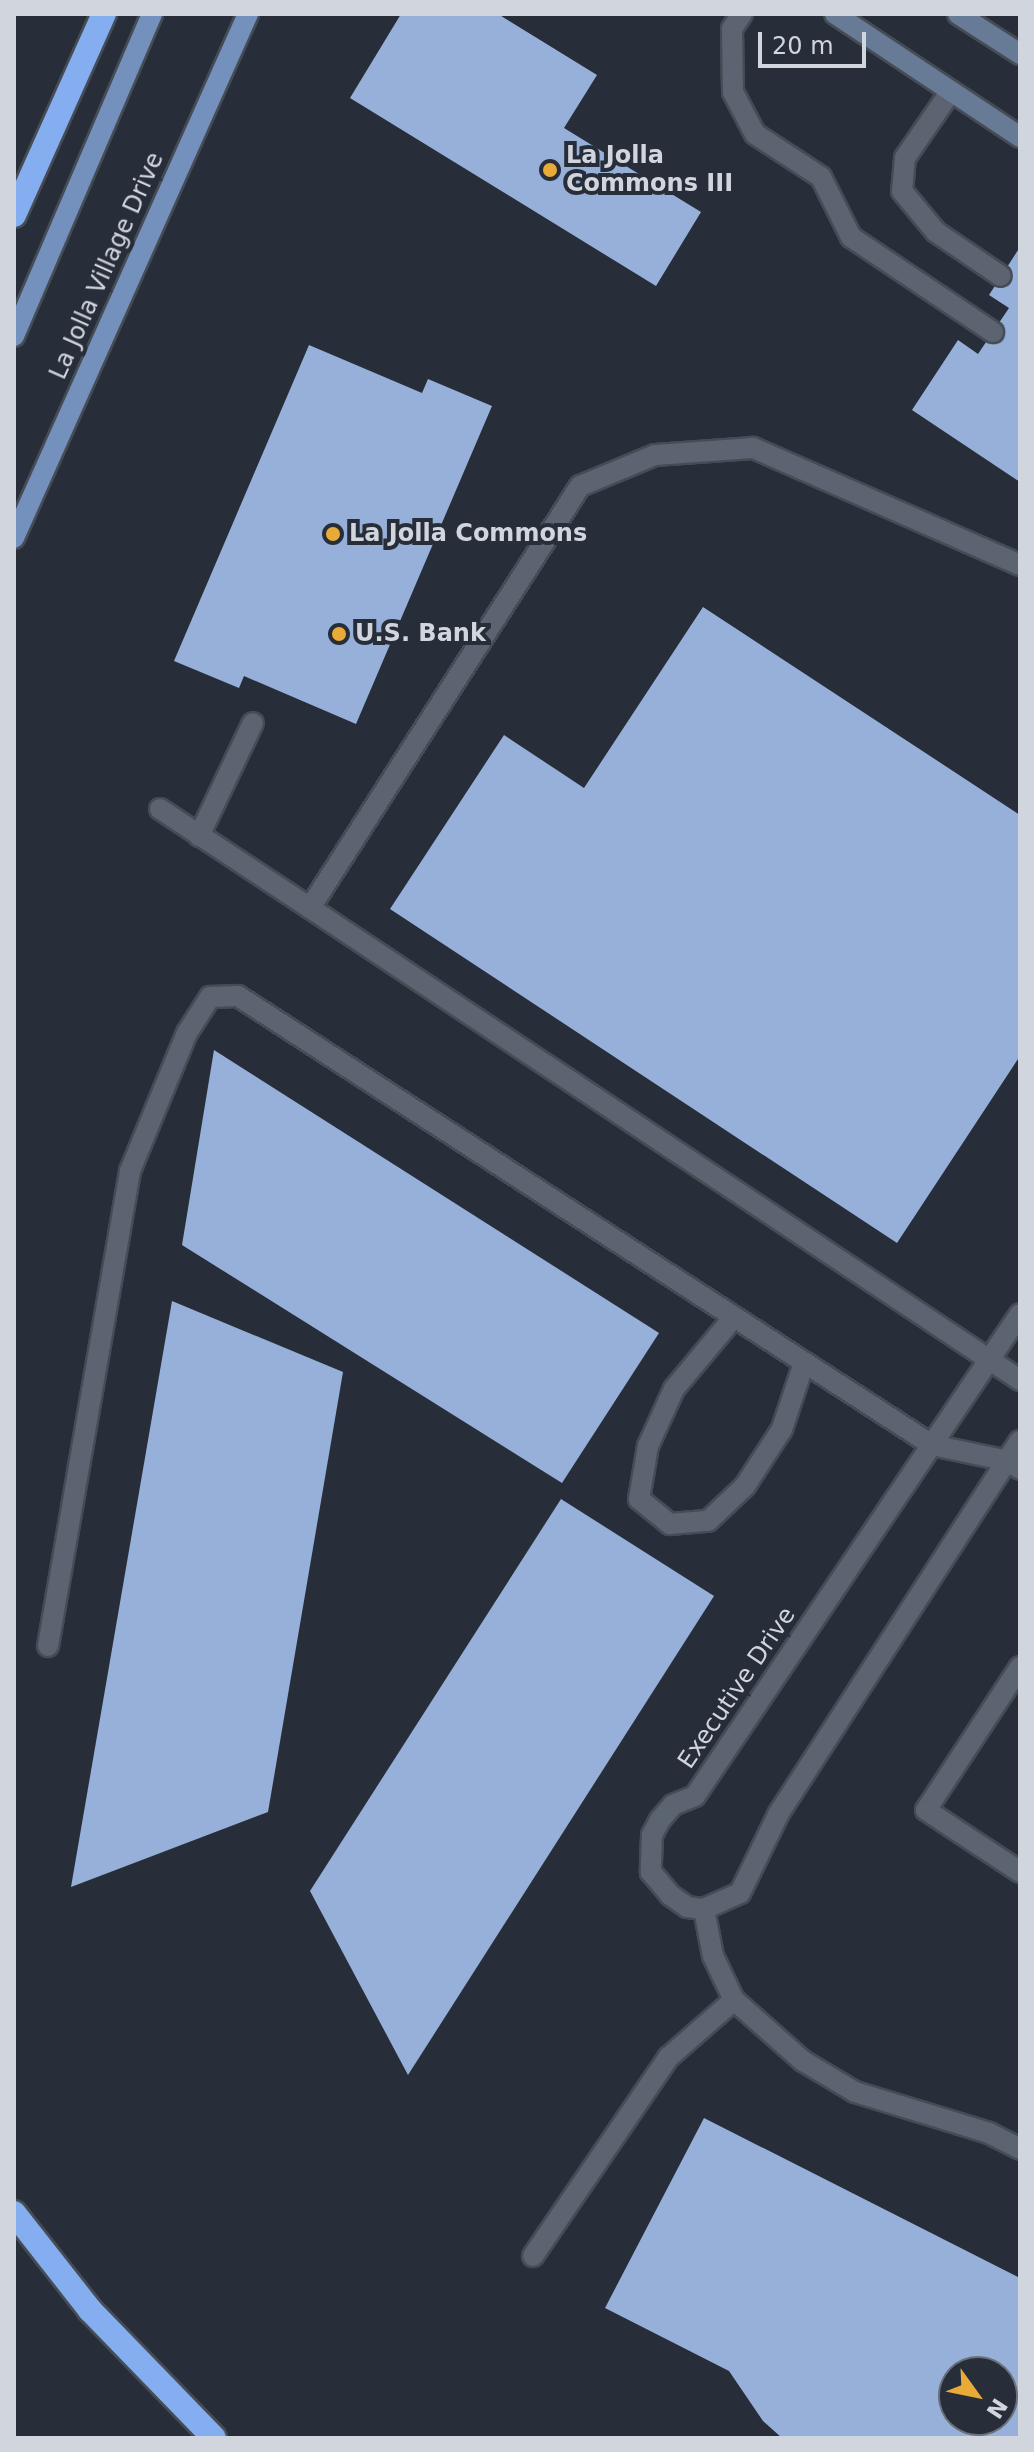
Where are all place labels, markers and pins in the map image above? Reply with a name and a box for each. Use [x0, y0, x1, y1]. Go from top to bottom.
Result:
place label: La Jolla Commons III [566, 142, 733, 198]
marker: La Jolla Commons III [541, 161, 559, 179]
place label: La Jolla Commons [349, 520, 587, 548]
marker: La Jolla Commons [324, 525, 342, 543]
place label: U.S. Bank [355, 620, 486, 648]
marker: U.S. Bank [330, 625, 348, 643]

